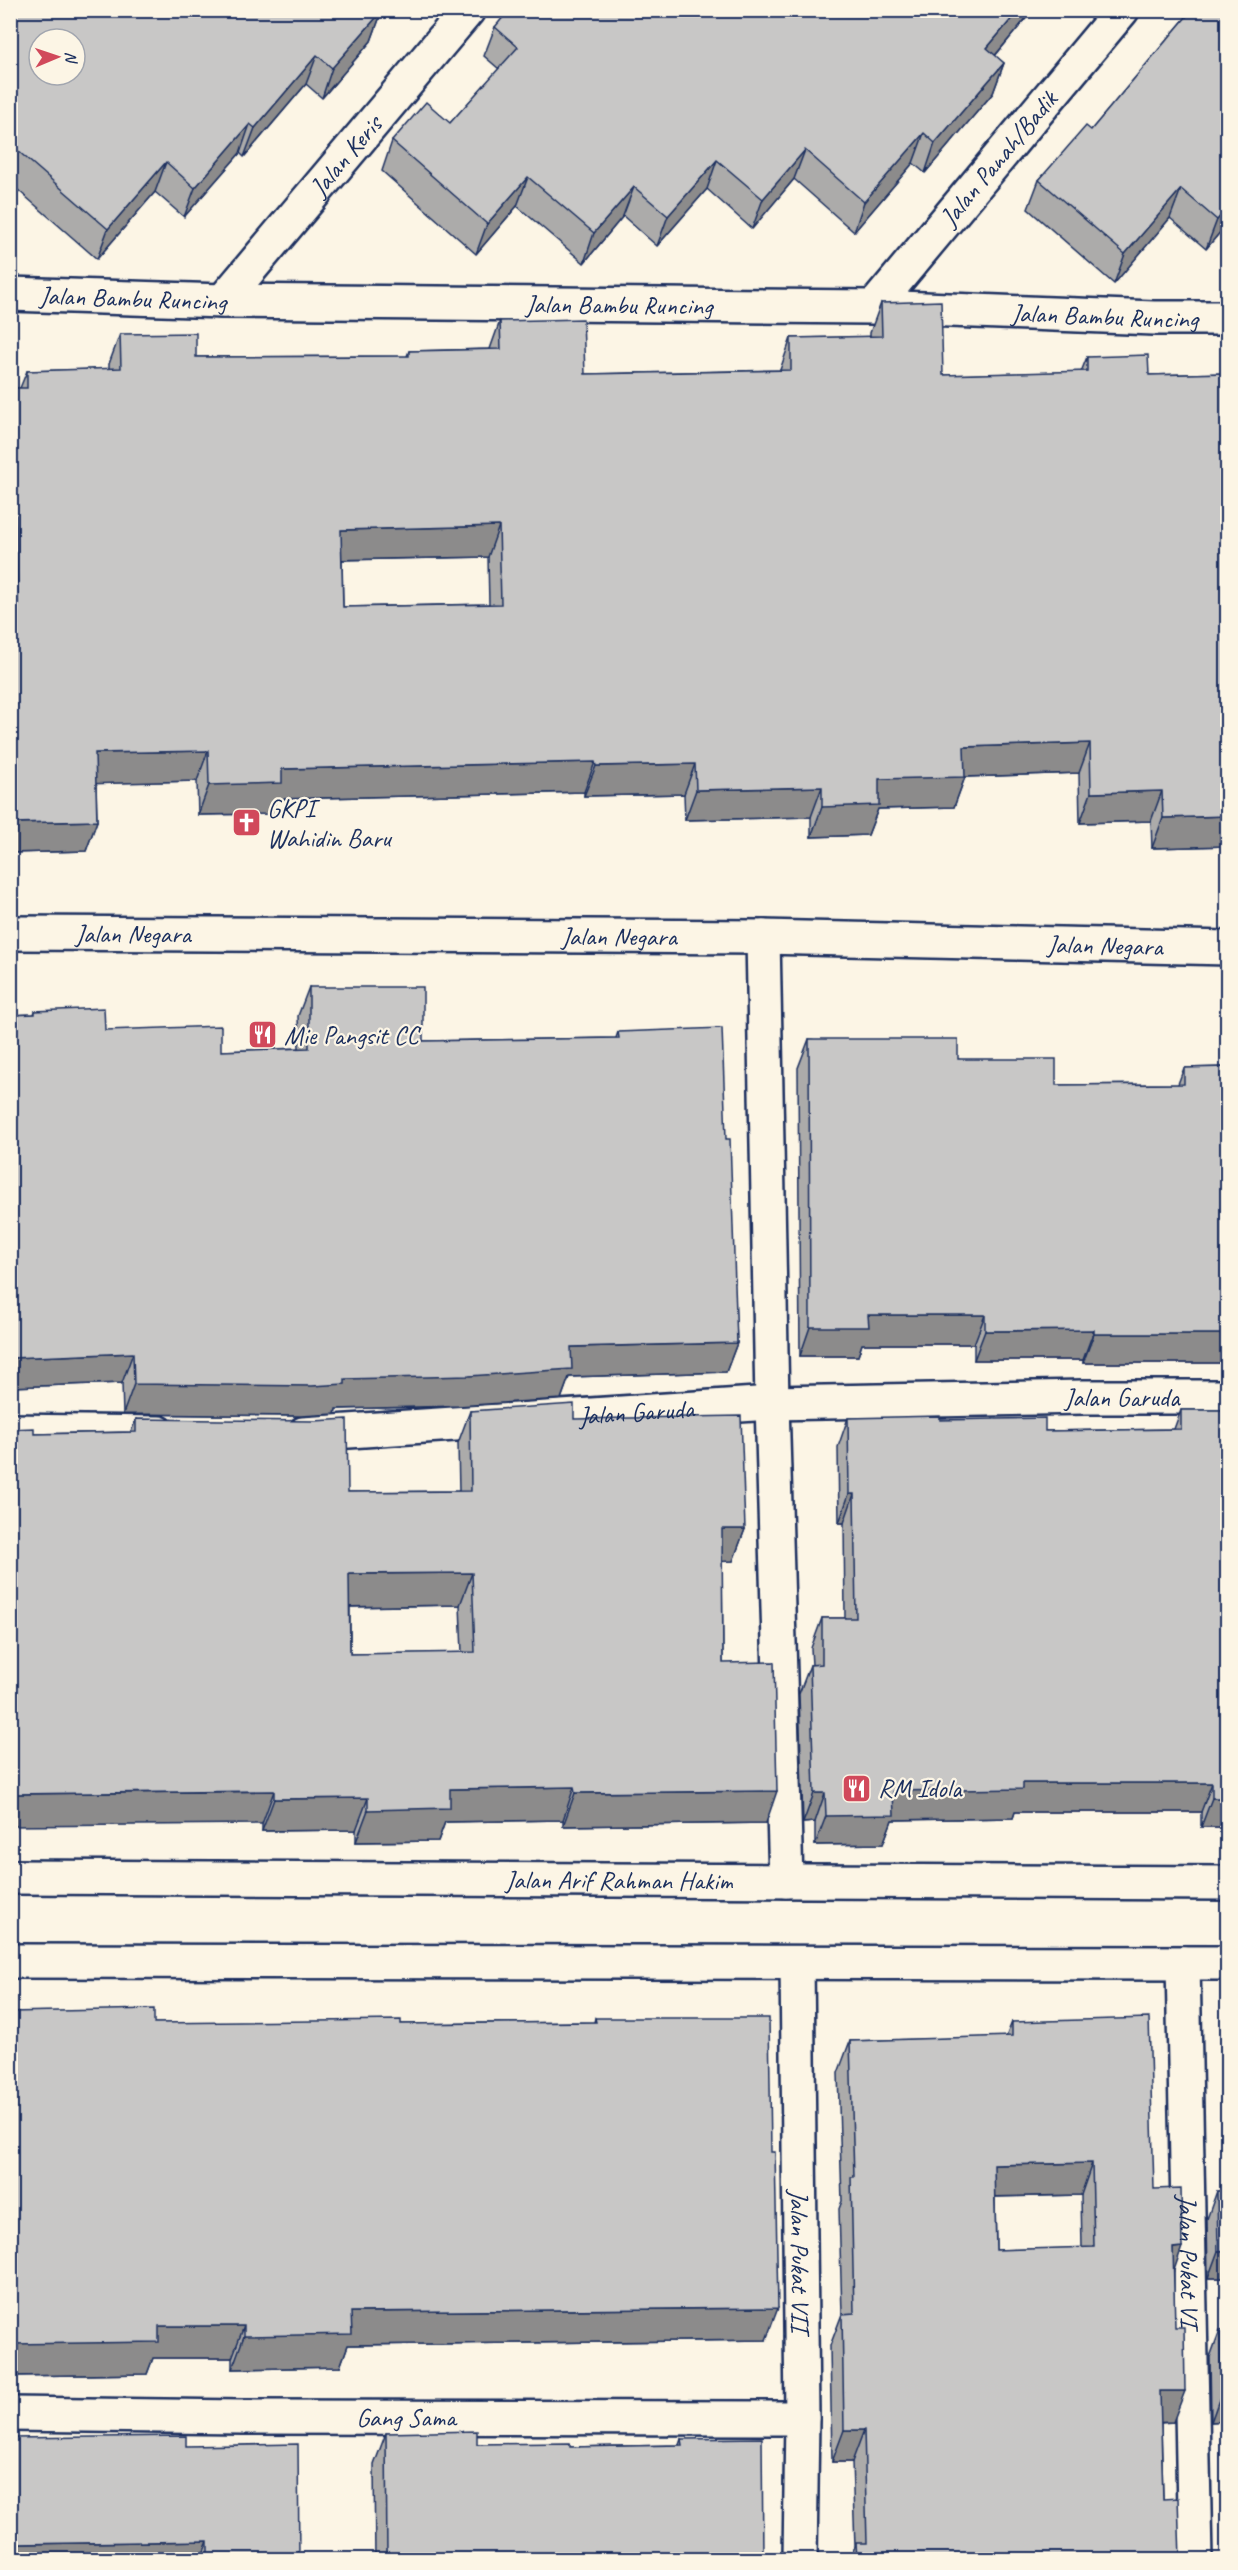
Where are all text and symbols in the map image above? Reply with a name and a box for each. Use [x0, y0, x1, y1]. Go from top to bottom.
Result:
north arrow [27, 27, 87, 87]
text: N [61, 51, 81, 65]
street label: Jalan Panah/Badik [931, 82, 1065, 234]
street label: Jalan Keris [301, 107, 390, 204]
street label: Jalan Bambu Runcing [37, 278, 229, 318]
street label: Jalan Bambu Runcing [523, 287, 714, 322]
street label: Jalan Bambu Runcing [1009, 296, 1200, 335]
place label: GKPI Wahidin Baru [267, 792, 393, 855]
church icon: GKPI Wahidin Baru [230, 807, 262, 839]
street label: Jalan Negara [73, 917, 192, 950]
street label: Jalan Negara [559, 919, 678, 953]
street label: Jalan Negara [1045, 927, 1165, 963]
restaurant icon: Mie Pangsit CC [247, 1019, 279, 1051]
place label: Mie Pangsit CC [284, 1019, 422, 1052]
street label: Jalan Garuda [1062, 1380, 1181, 1414]
street label: Jalan Garuda [576, 1392, 696, 1432]
restaurant icon: RM Idola [841, 1772, 873, 1804]
place label: RM Idola [878, 1772, 963, 1805]
street label: Jalan Arif Rahman Hakim [503, 1863, 734, 1897]
street label: Jalan Pukat VII [783, 2187, 818, 2338]
street label: Jalan Pukat VI [1171, 2193, 1207, 2333]
street label: Gang Sama [356, 2401, 458, 2434]

